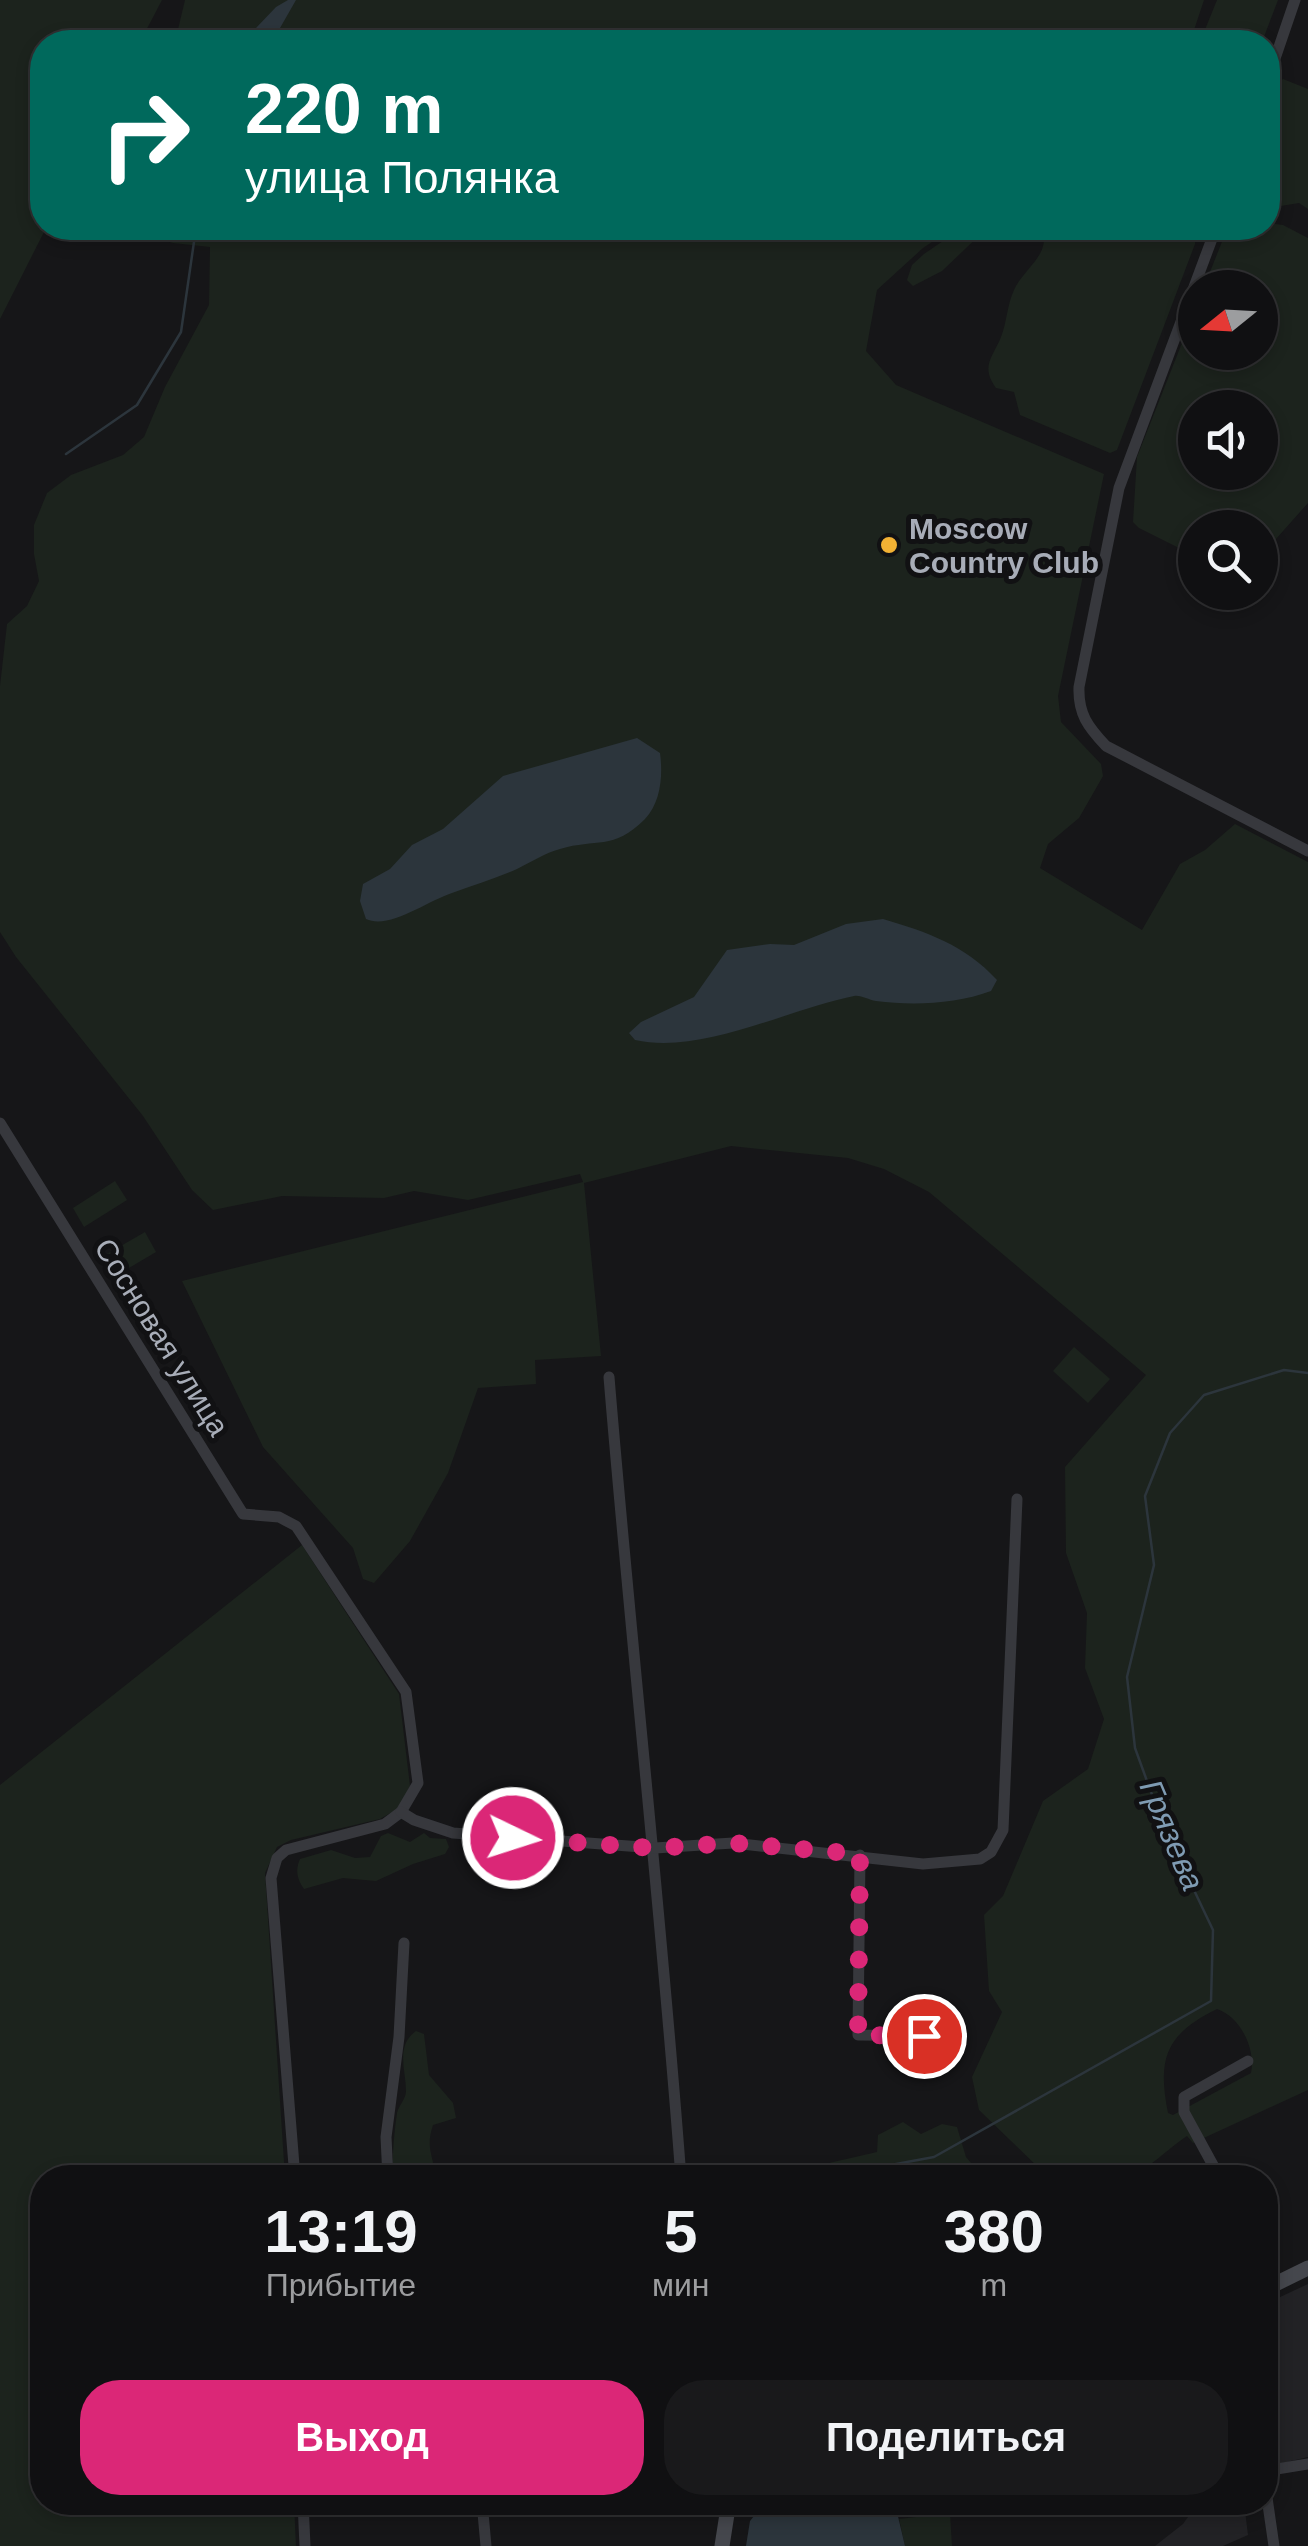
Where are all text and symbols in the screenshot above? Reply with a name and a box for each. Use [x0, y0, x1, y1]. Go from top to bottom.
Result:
icon: right [80, 70, 210, 200]
text: 220 m [245, 70, 443, 148]
text: улица Полянка [245, 152, 559, 203]
north arrow [1178, 270, 1278, 370]
map controls [1178, 270, 1278, 610]
button: sound [1178, 390, 1278, 490]
button: search [1178, 510, 1278, 610]
place label: Moscow Country Club [909, 512, 1099, 579]
marker: Moscow Country Club [878, 534, 900, 556]
street label: Сосновая улица [88, 1232, 236, 1442]
water label: Грязева [1133, 1774, 1211, 1896]
position arrow [461, 1786, 565, 1890]
pin [882, 1994, 967, 2079]
icon: arrive [897, 2009, 952, 2064]
text: 13:19 [264, 2198, 418, 2265]
text: 5 [664, 2198, 697, 2265]
text: 380 [944, 2198, 1044, 2265]
text: Прибытие [266, 2267, 416, 2303]
text: мин [652, 2267, 709, 2303]
text: m [980, 2267, 1007, 2303]
button: Выход [80, 2380, 644, 2495]
button: Поделиться [664, 2380, 1228, 2495]

